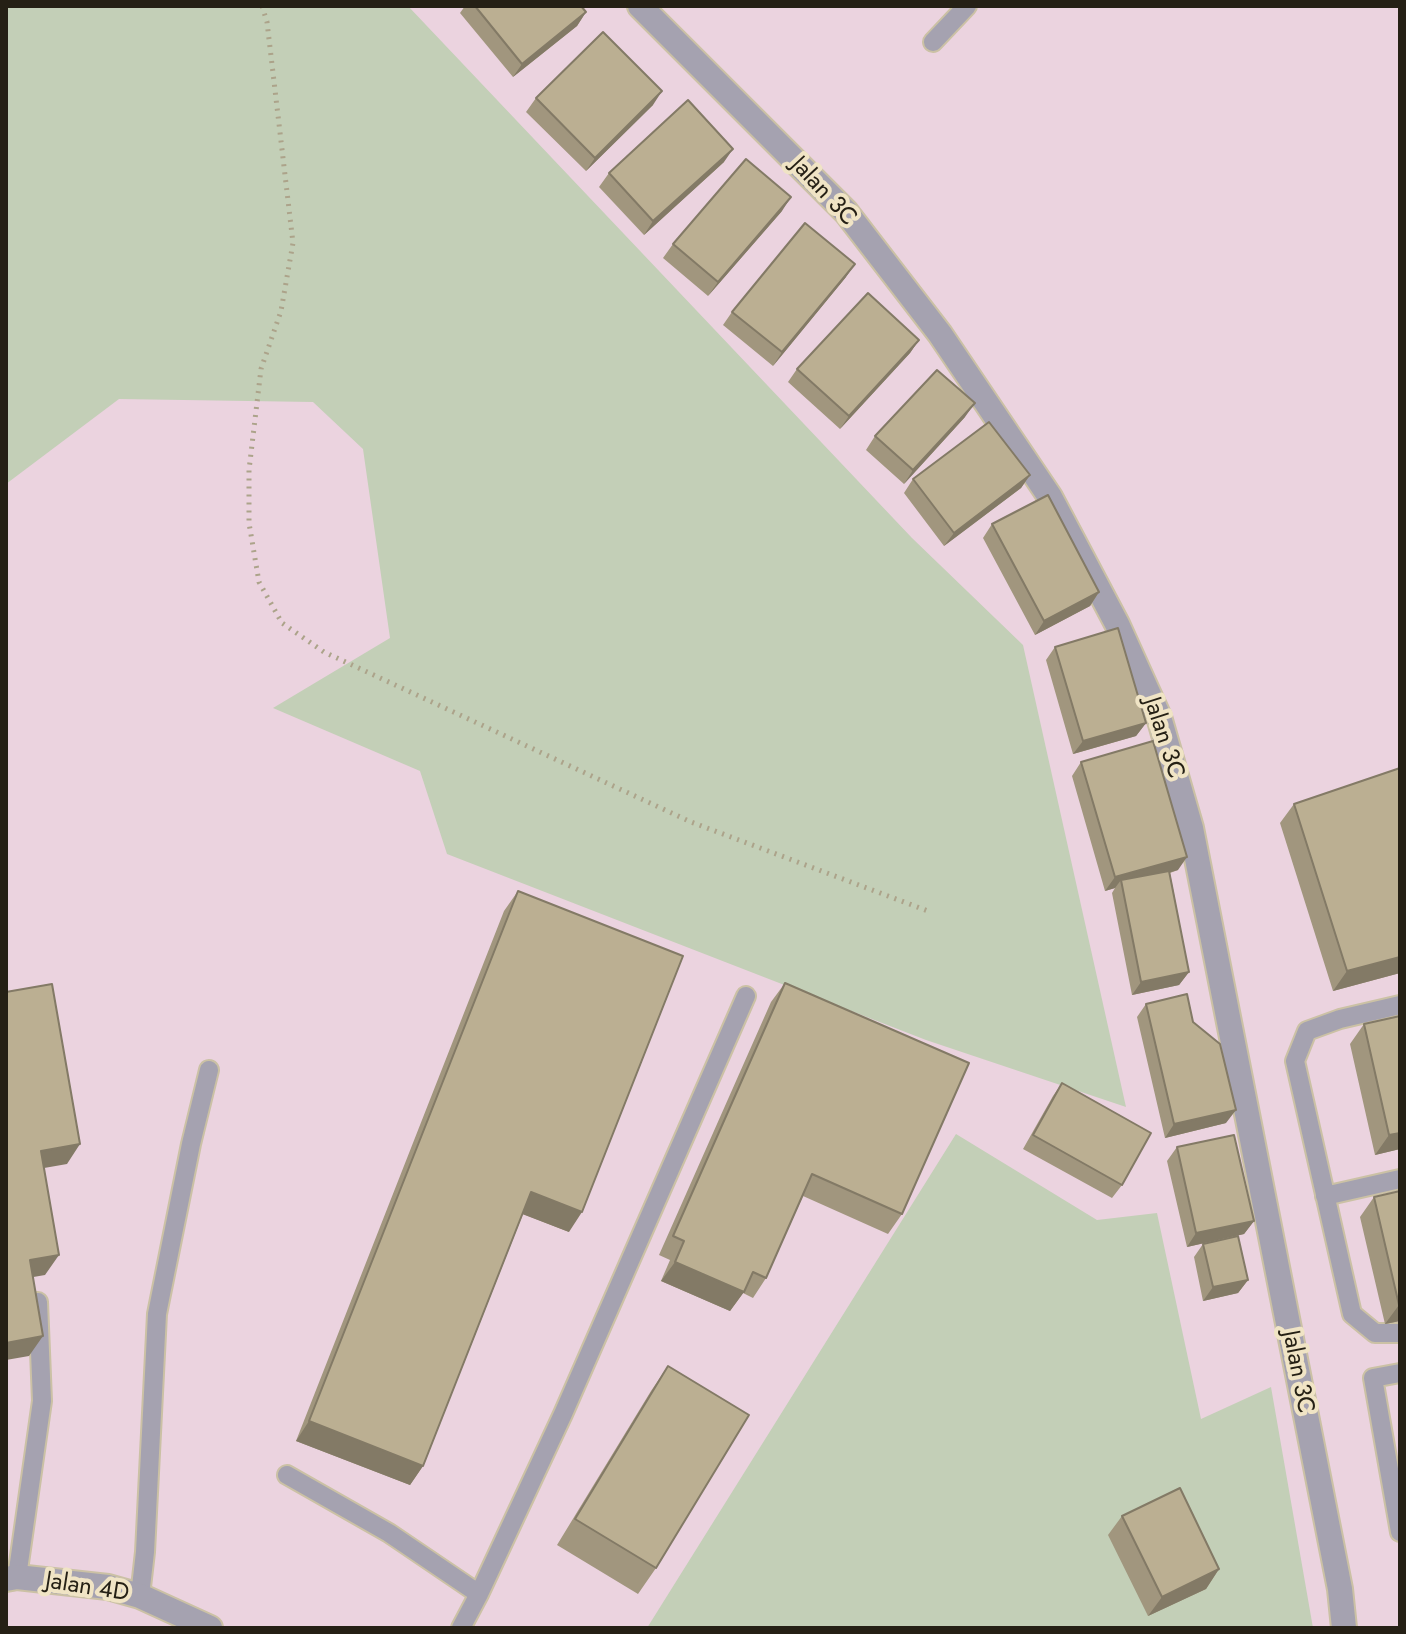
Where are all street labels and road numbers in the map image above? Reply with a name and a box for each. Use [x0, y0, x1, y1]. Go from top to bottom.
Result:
street label: Jalan 3C [784, 152, 862, 232]
street label: Jalan 3C [1136, 694, 1190, 782]
street label: Jalan 3C [1275, 1328, 1319, 1416]
street label: Jalan 4D [43, 1567, 131, 1609]

